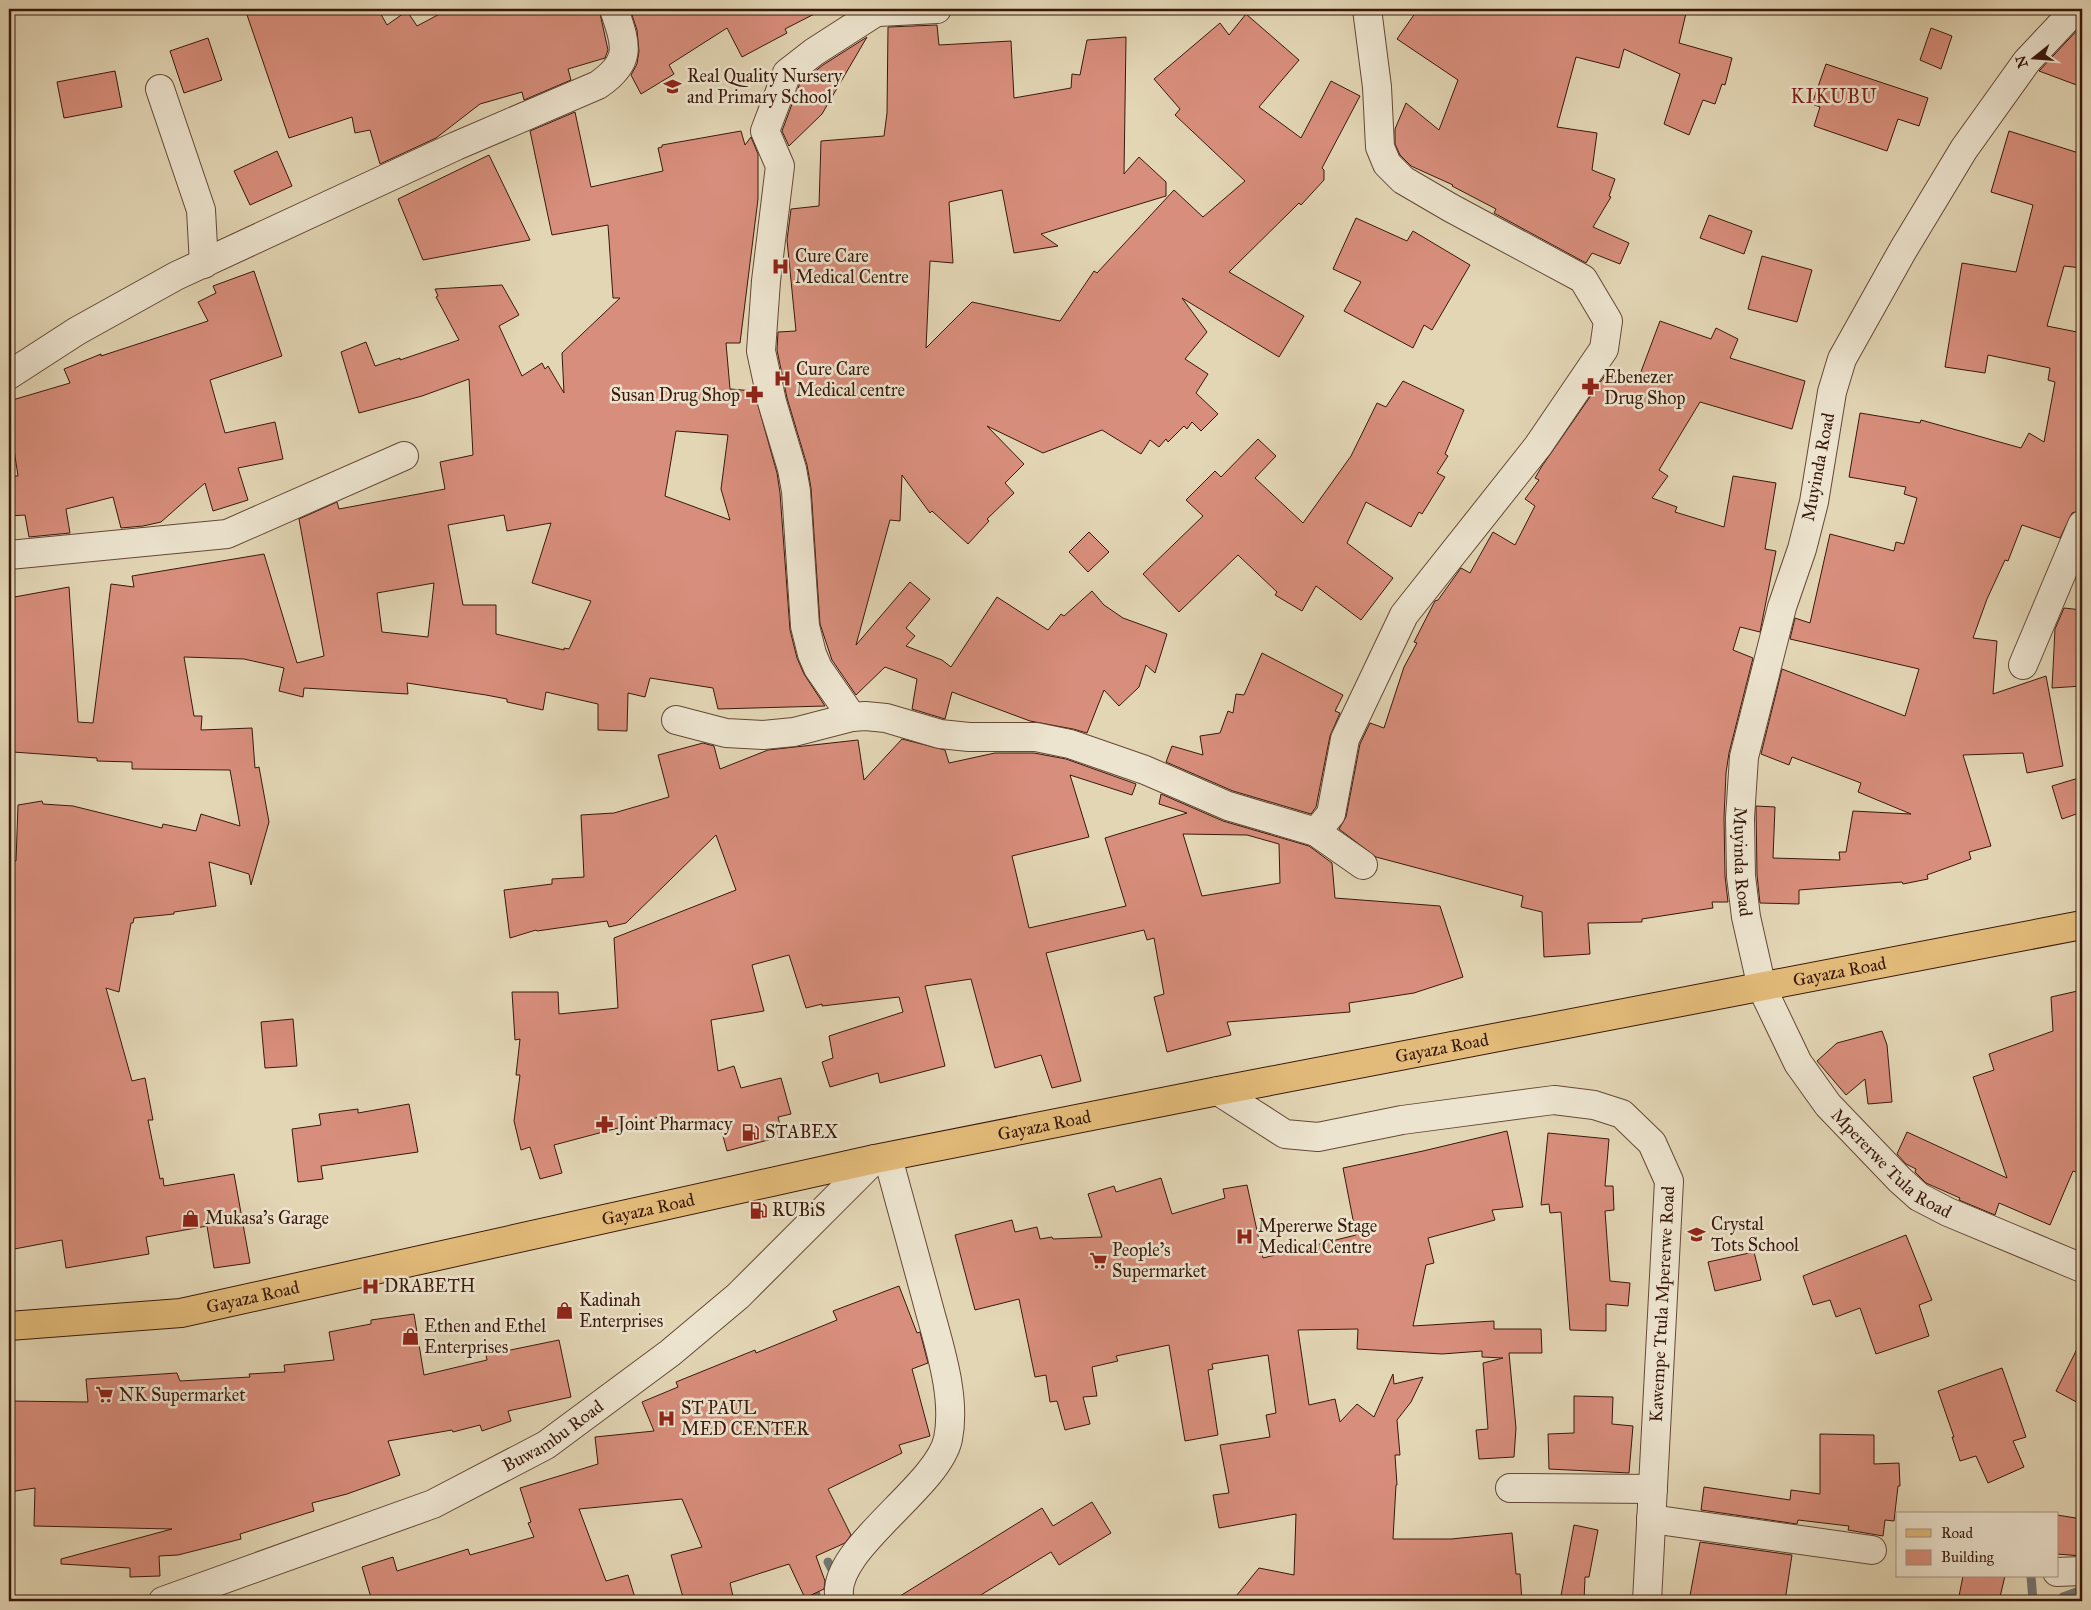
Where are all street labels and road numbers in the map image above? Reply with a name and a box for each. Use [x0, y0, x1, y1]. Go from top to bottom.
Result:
street label: Muyinda Road [1797, 411, 1839, 523]
street label: Muyinda Road [1729, 806, 1757, 918]
street label: Gayaza Road [1791, 952, 1888, 991]
street label: Gayaza Road [1393, 1028, 1490, 1068]
street label: Mpererwe Tula Road [1826, 1104, 1955, 1223]
street label: Gayaza Road [996, 1105, 1093, 1145]
street label: Kawempe Ttula Mpererwe Road [1645, 1185, 1679, 1423]
street label: Gayaza Road [600, 1188, 697, 1230]
street label: Gayaza Road [204, 1276, 301, 1318]
street label: Buwambu Road [499, 1395, 608, 1477]

